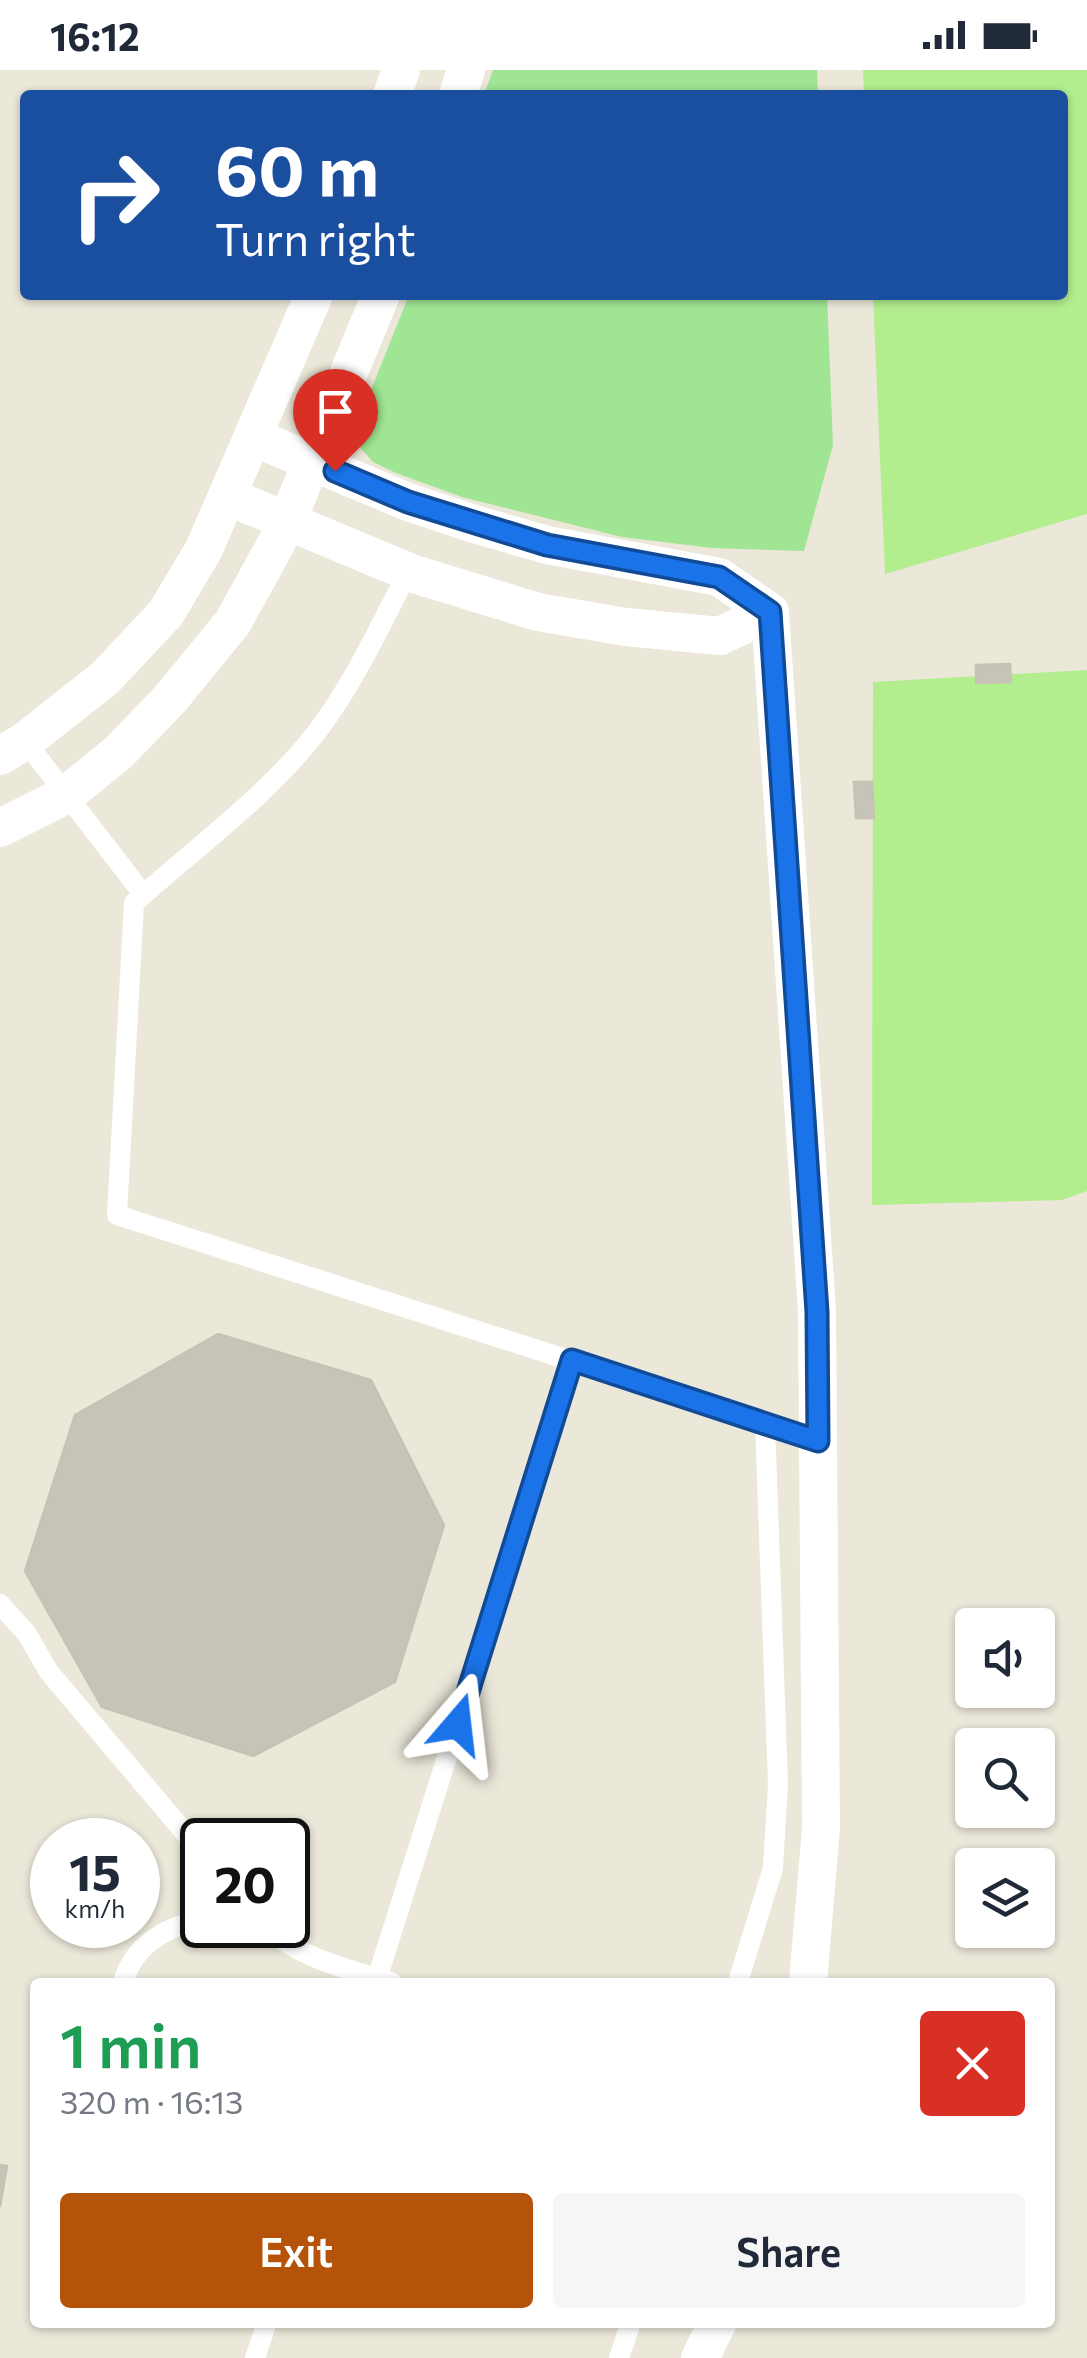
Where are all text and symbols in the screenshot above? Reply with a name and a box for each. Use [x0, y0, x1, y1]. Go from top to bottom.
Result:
text: 16:12 [50, 12, 140, 59]
text: 60 m [215, 125, 379, 210]
icon: right [50, 130, 180, 260]
text: Turn right [215, 210, 416, 265]
pin [293, 369, 378, 472]
icon: arrive [308, 384, 363, 439]
map controls [955, 1608, 1055, 1948]
button: sound [955, 1608, 1055, 1708]
position arrow [406, 1672, 510, 1776]
button: search [955, 1728, 1055, 1828]
speed limit sign: 20 [180, 1818, 310, 1948]
text: 15 [69, 1840, 121, 1901]
button: layers [955, 1848, 1055, 1948]
text: km/h [65, 1893, 125, 1923]
text: 1 min [60, 2007, 201, 2080]
button: close [920, 2011, 1025, 2116]
text: 320 m · 16:13 [60, 2081, 243, 2121]
button: Exit [60, 2193, 533, 2308]
button: Share [553, 2193, 1025, 2308]

